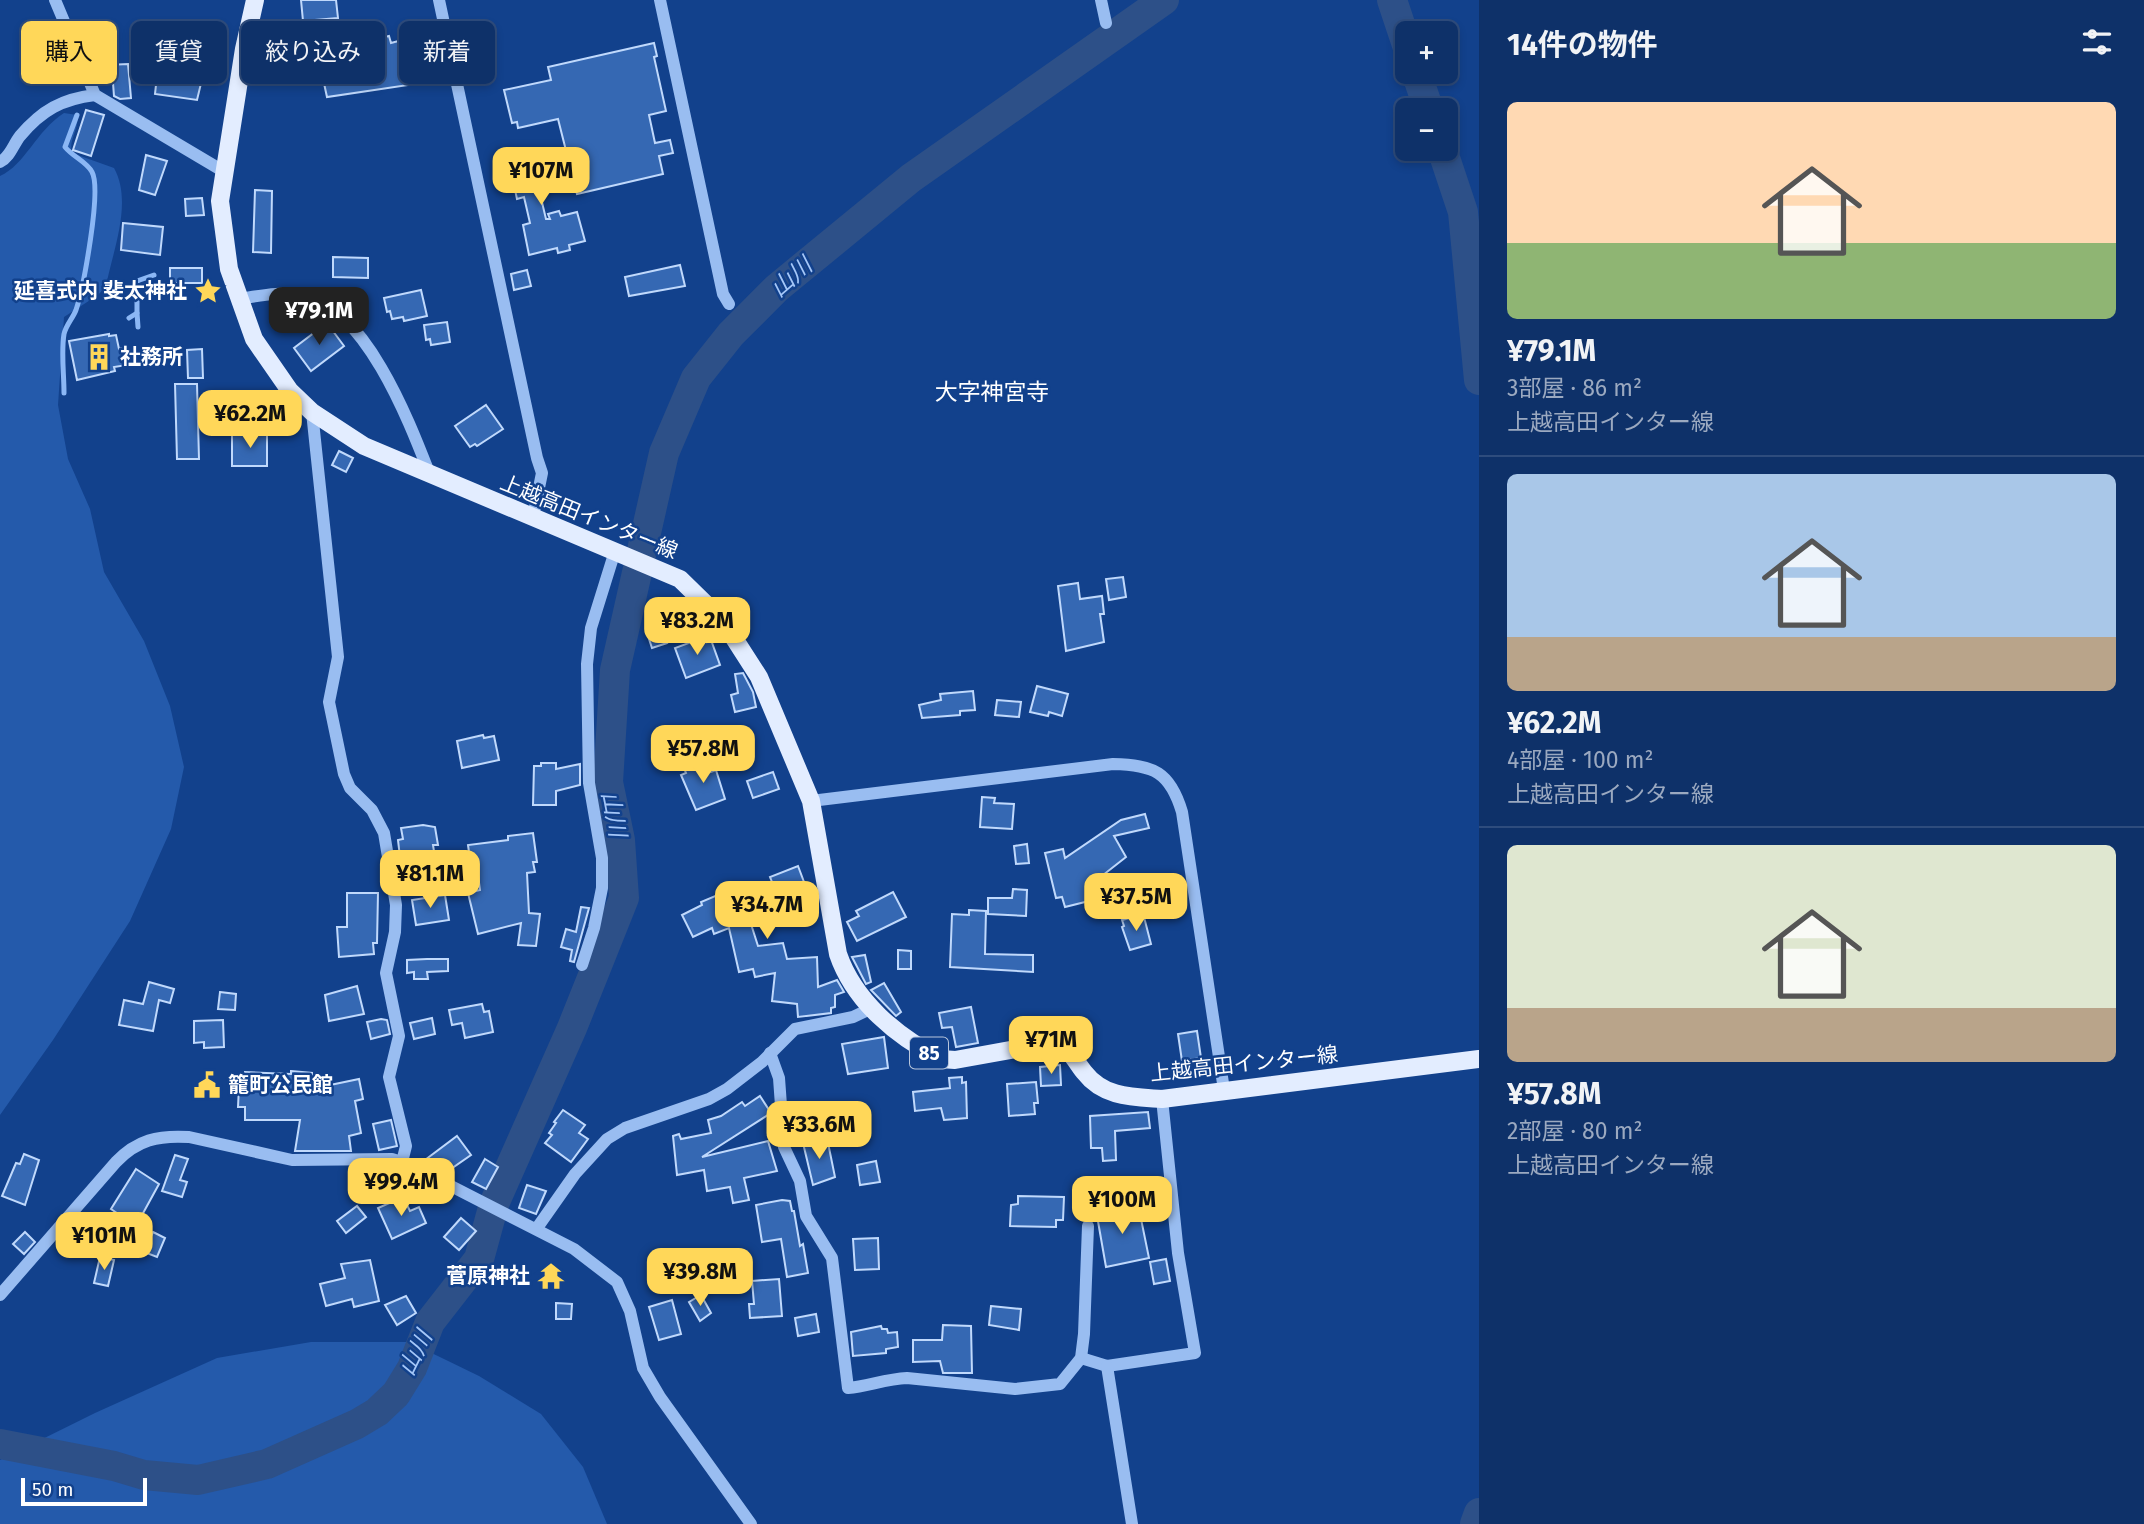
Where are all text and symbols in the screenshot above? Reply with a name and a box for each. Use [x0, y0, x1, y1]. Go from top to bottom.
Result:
chip: 購入 [21, 21, 117, 84]
chip: 賃貸 [131, 21, 227, 84]
chip: 絞り込み [241, 21, 385, 84]
chip: 新着 [399, 21, 495, 84]
map controls [1395, 21, 1458, 161]
button: + [1395, 21, 1458, 84]
icon: filters [2078, 23, 2116, 61]
text: 14件の物件 [1507, 27, 1658, 63]
button: − [1395, 98, 1458, 161]
pin: ¥107M [492, 148, 590, 207]
icon: home [1749, 148, 1875, 274]
text: ¥107M [509, 156, 573, 184]
water label: 山川 [764, 249, 820, 303]
place icon: 延喜式内 斐太神社 [193, 276, 223, 306]
place label: 延喜式内 斐太神社 [14, 278, 187, 304]
pin: ¥79.1M [262, 288, 376, 347]
text: ¥79.1M [285, 296, 353, 324]
text: ¥79.1M [1507, 333, 1596, 369]
building icon: 社務所 [84, 342, 114, 372]
place label: 社務所 [120, 344, 183, 370]
text: 3部屋 · 86 m² [1507, 374, 1642, 402]
district label: 大字神宮寺 [935, 378, 1050, 406]
pin: ¥62.2M [193, 391, 307, 450]
text: ¥62.2M [214, 399, 286, 427]
text: 上越高田インター線 [1507, 408, 1714, 436]
street label: 上越高田インター線 [497, 470, 681, 564]
icon: home [1749, 520, 1875, 646]
pin: ¥83.2M [640, 598, 754, 657]
text: ¥83.2M [660, 606, 734, 634]
text: ¥62.2M [1507, 705, 1601, 741]
pin: ¥57.8M [646, 726, 760, 785]
text: ¥57.8M [667, 734, 739, 762]
text: 4部屋 · 100 m² [1507, 746, 1653, 774]
text: 上越高田インター線 [1507, 780, 1714, 808]
water label: 山川 [596, 789, 633, 842]
pin: ¥81.1M [373, 850, 487, 910]
text: ¥81.1M [396, 859, 464, 887]
pin: ¥37.5M [1079, 874, 1193, 933]
pin: ¥34.7M [710, 881, 824, 941]
text: ¥37.5M [1100, 882, 1172, 910]
text: ¥34.7M [731, 890, 803, 918]
icon: home [1749, 891, 1875, 1017]
pin: ¥71M [1010, 1016, 1092, 1076]
text: ¥71M [1025, 1025, 1077, 1053]
road number: 85 [910, 1037, 948, 1068]
street label: 上越高田インター線 [1149, 1041, 1339, 1087]
public building icon: 籠町公民館 [192, 1070, 222, 1100]
place label: 籠町公民館 [228, 1072, 333, 1098]
text: ¥57.8M [1507, 1076, 1601, 1112]
pin: ¥33.6M [762, 1102, 876, 1161]
text: ¥33.6M [783, 1110, 855, 1138]
text: 2部屋 · 80 m² [1507, 1117, 1643, 1145]
text: 上越高田インター線 [1507, 1151, 1714, 1179]
pin: ¥99.4M [344, 1158, 458, 1218]
text: ¥99.4M [364, 1167, 438, 1195]
pin: ¥100M [1073, 1176, 1171, 1236]
text: ¥100M [1088, 1185, 1156, 1213]
pin: ¥101M [55, 1212, 153, 1272]
text: ¥101M [72, 1221, 136, 1249]
pin: ¥39.8M [643, 1248, 757, 1308]
text: ¥39.8M [663, 1257, 737, 1285]
temple icon: 菅原神社 [536, 1261, 566, 1291]
place label: 菅原神社 [446, 1263, 530, 1289]
water label: 山川 [392, 1323, 439, 1380]
scale bar [21, 1475, 147, 1507]
text: 50 m [32, 1478, 73, 1501]

